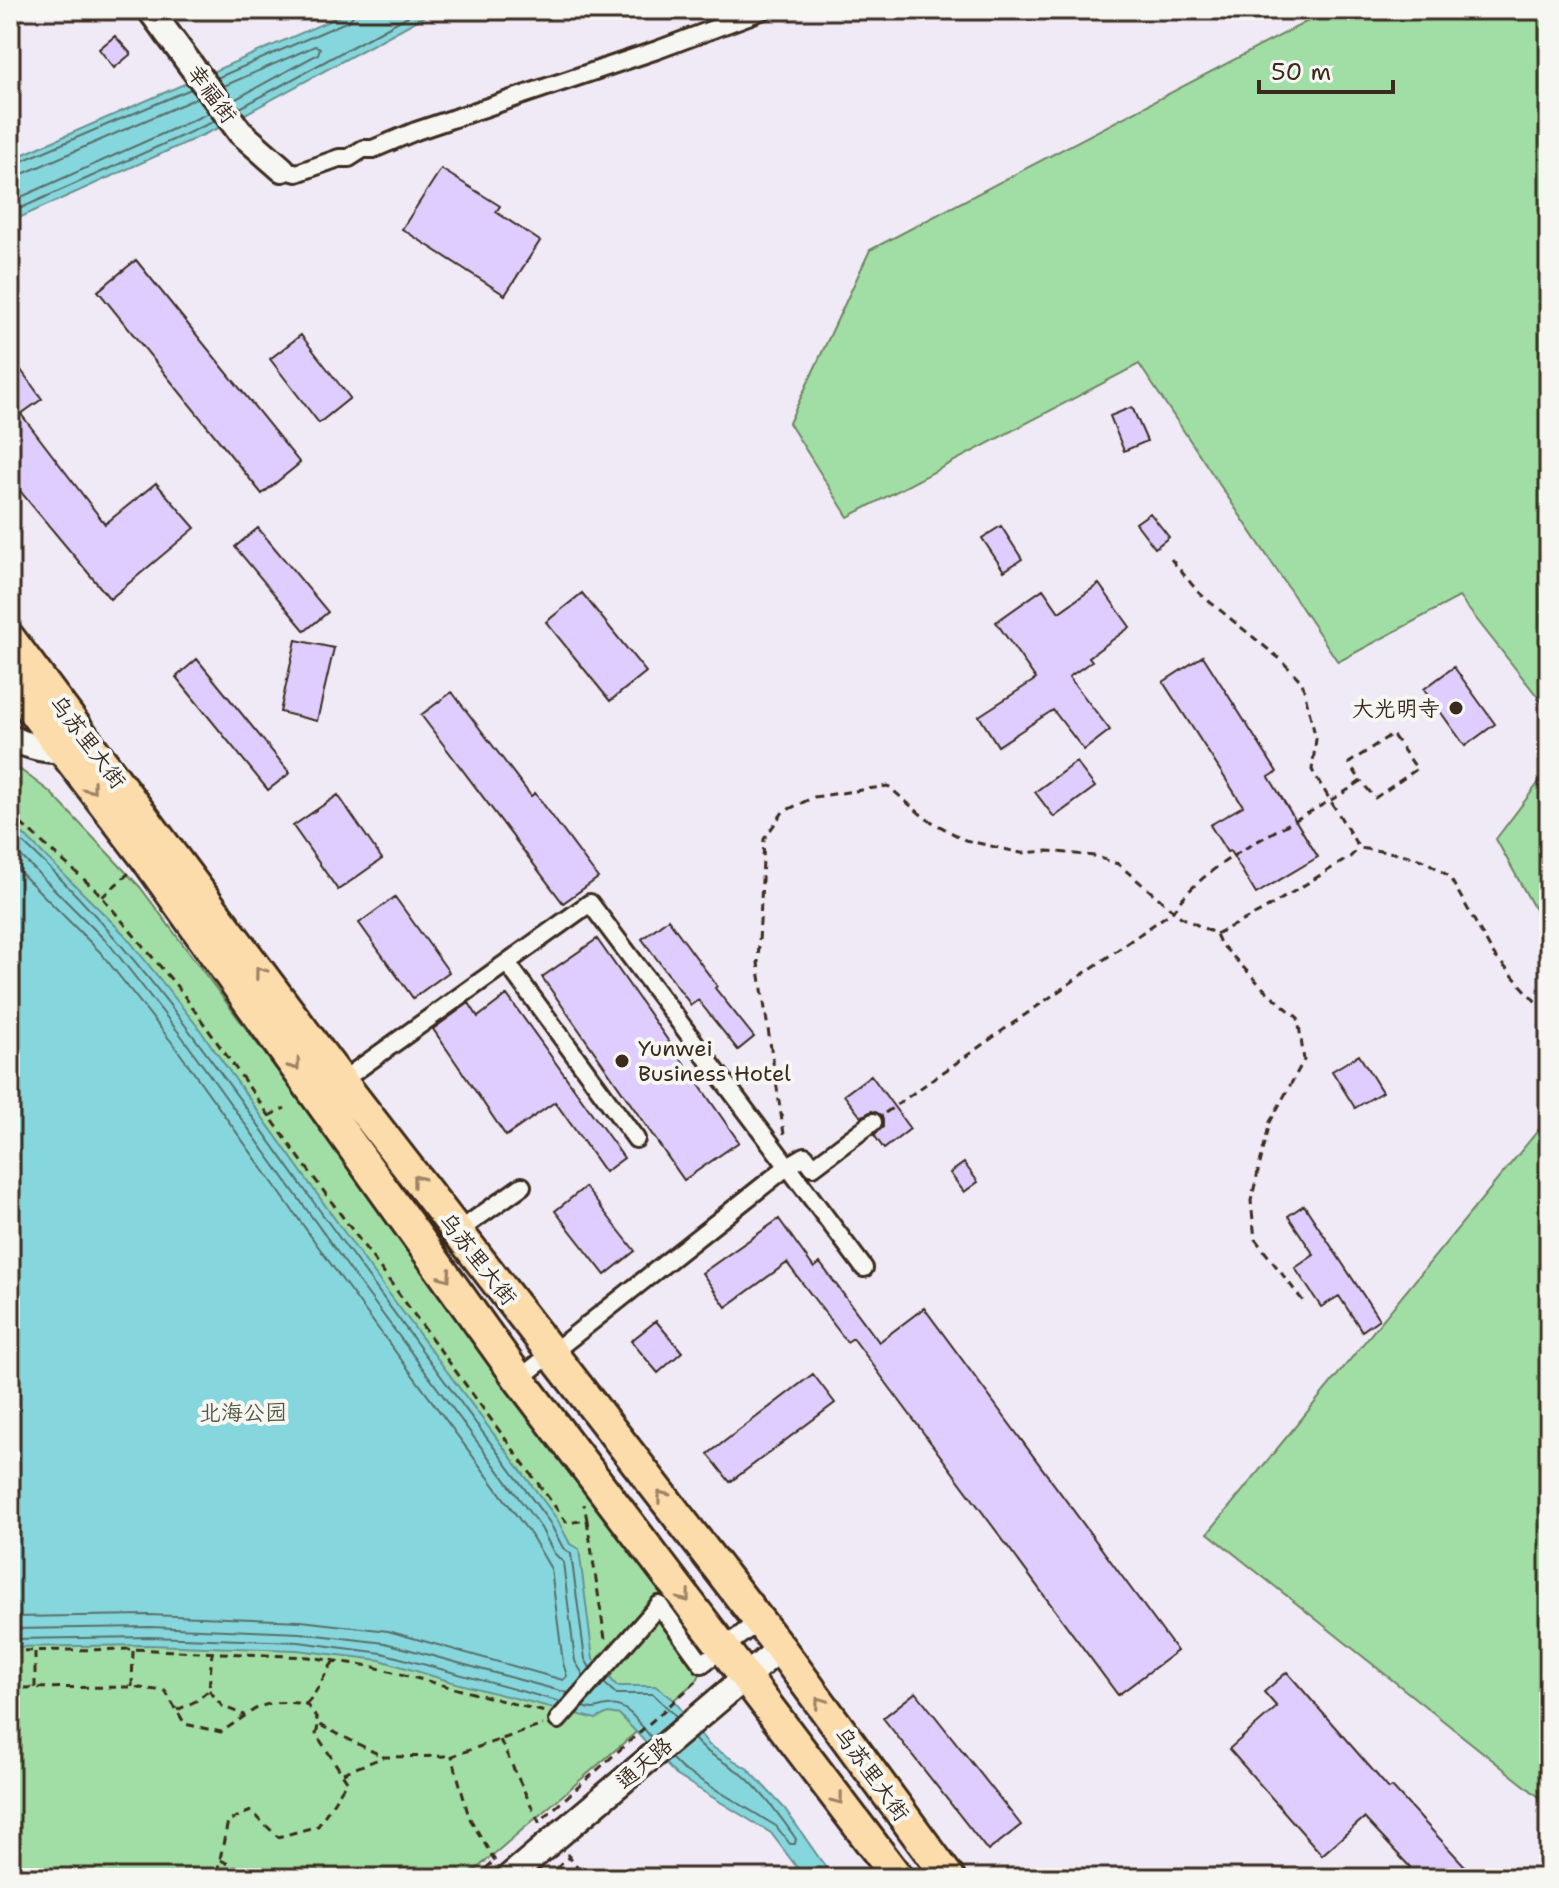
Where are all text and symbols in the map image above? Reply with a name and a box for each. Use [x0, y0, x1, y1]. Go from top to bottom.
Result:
scale bar [1259, 44, 1393, 94]
text: 50 m [1271, 56, 1331, 88]
street label: 幸福街 [181, 59, 243, 129]
street label: 乌苏里大街 [43, 689, 133, 795]
place label: 大光明寺 [1352, 694, 1440, 723]
marker: 大光明寺 [1447, 699, 1465, 717]
one-way arrow [81, 779, 96, 793]
one-way arrow [256, 967, 270, 981]
place label: Yunwei Business Hotel [638, 1034, 791, 1088]
marker: Yunwei Business Hotel [613, 1052, 631, 1070]
one-way arrow [285, 1056, 300, 1071]
one-way arrow [413, 1174, 427, 1189]
street label: 乌苏里大街 [433, 1207, 523, 1311]
one-way arrow [436, 1268, 451, 1282]
park label: 北海公园 [199, 1398, 287, 1427]
one-way arrow [657, 1490, 671, 1505]
one-way arrow [675, 1589, 689, 1603]
one-way arrow [815, 1697, 830, 1711]
street label: 乌苏里大街 [828, 1721, 916, 1827]
street label: 通天路 [610, 1730, 678, 1796]
one-way arrow [829, 1790, 843, 1805]

